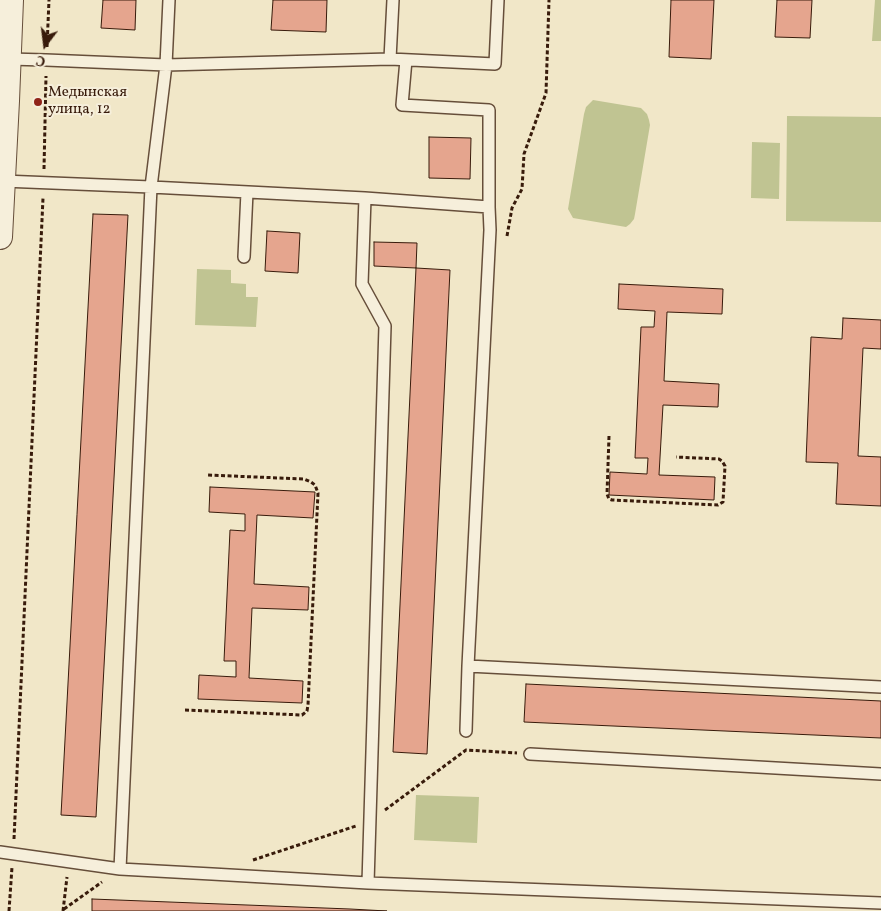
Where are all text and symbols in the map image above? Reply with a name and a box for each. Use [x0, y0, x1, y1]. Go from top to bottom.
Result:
north arrow [20, 20, 70, 70]
text: С [34, 50, 48, 70]
place label: Медынская улица, 12 [48, 84, 127, 119]
marker: Медынская улица, 12 [32, 96, 44, 108]

